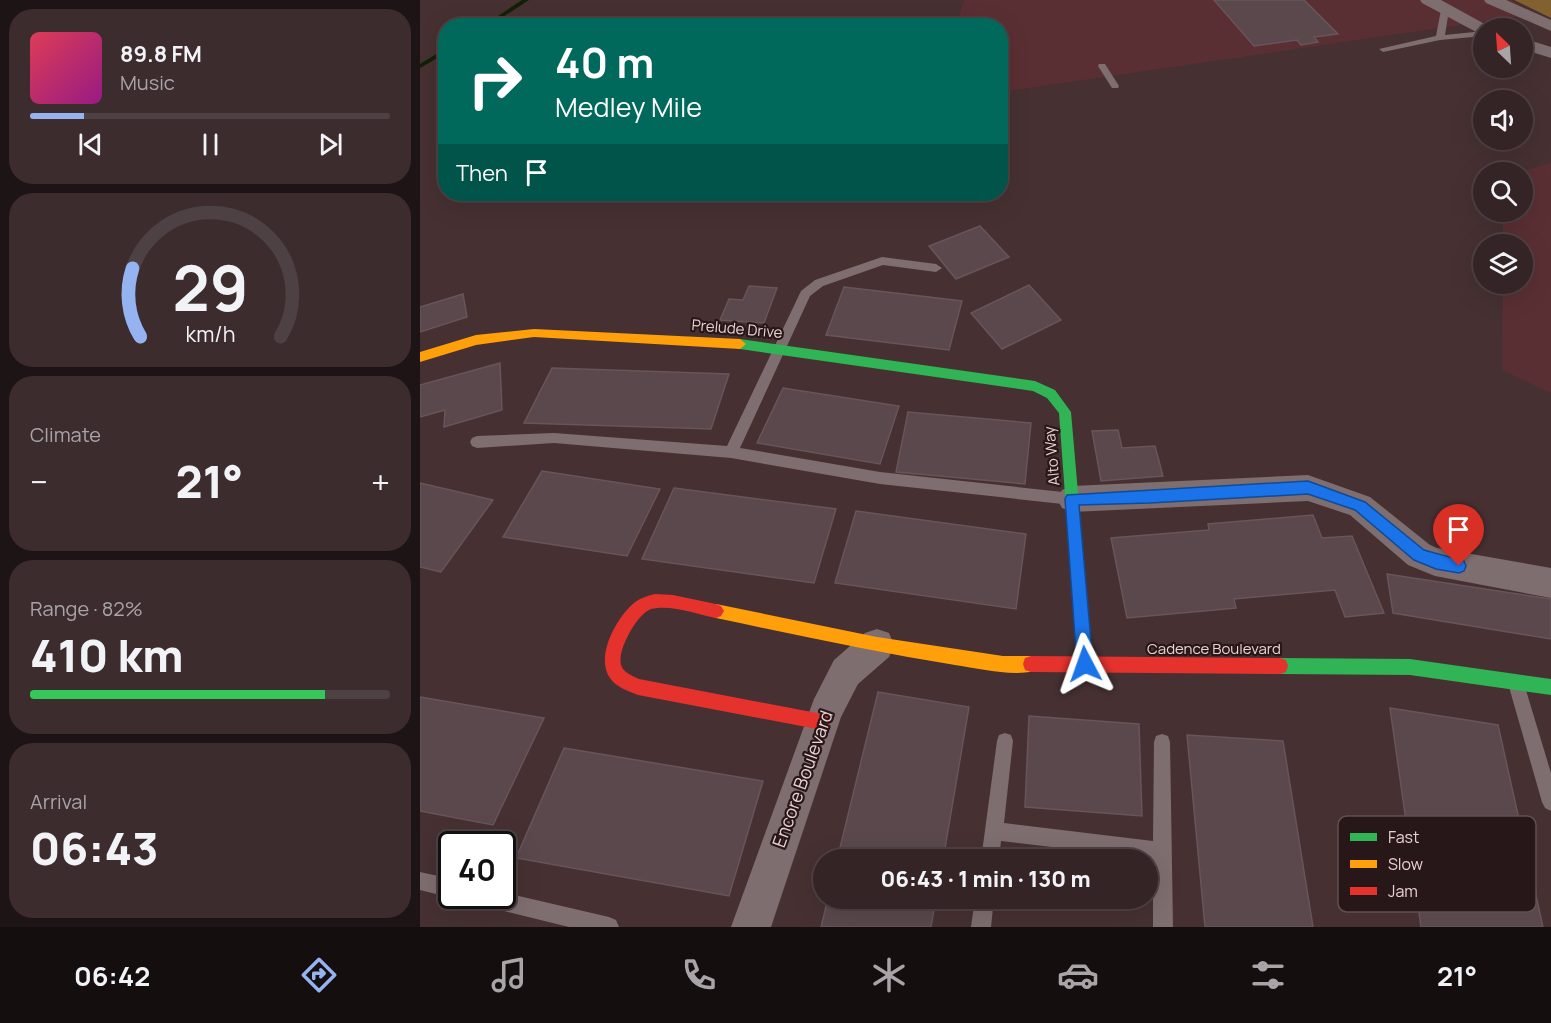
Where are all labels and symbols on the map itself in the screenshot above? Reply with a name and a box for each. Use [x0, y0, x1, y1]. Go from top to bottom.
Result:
north arrow [1473, 18, 1533, 78]
street label: Prelude Drive [691, 314, 784, 343]
street label: Alto Way [1038, 425, 1065, 487]
pin [1433, 504, 1484, 566]
position arrow [1053, 632, 1117, 696]
street label: Cadence Boulevard [1147, 638, 1281, 659]
street label: Encore Boulevard [766, 707, 838, 850]
legend [1338, 816, 1536, 912]
text: Fast [1388, 826, 1419, 848]
speed limit sign: 40 [438, 831, 516, 909]
text: Slow [1388, 853, 1423, 875]
text: Jam [1388, 880, 1418, 902]

